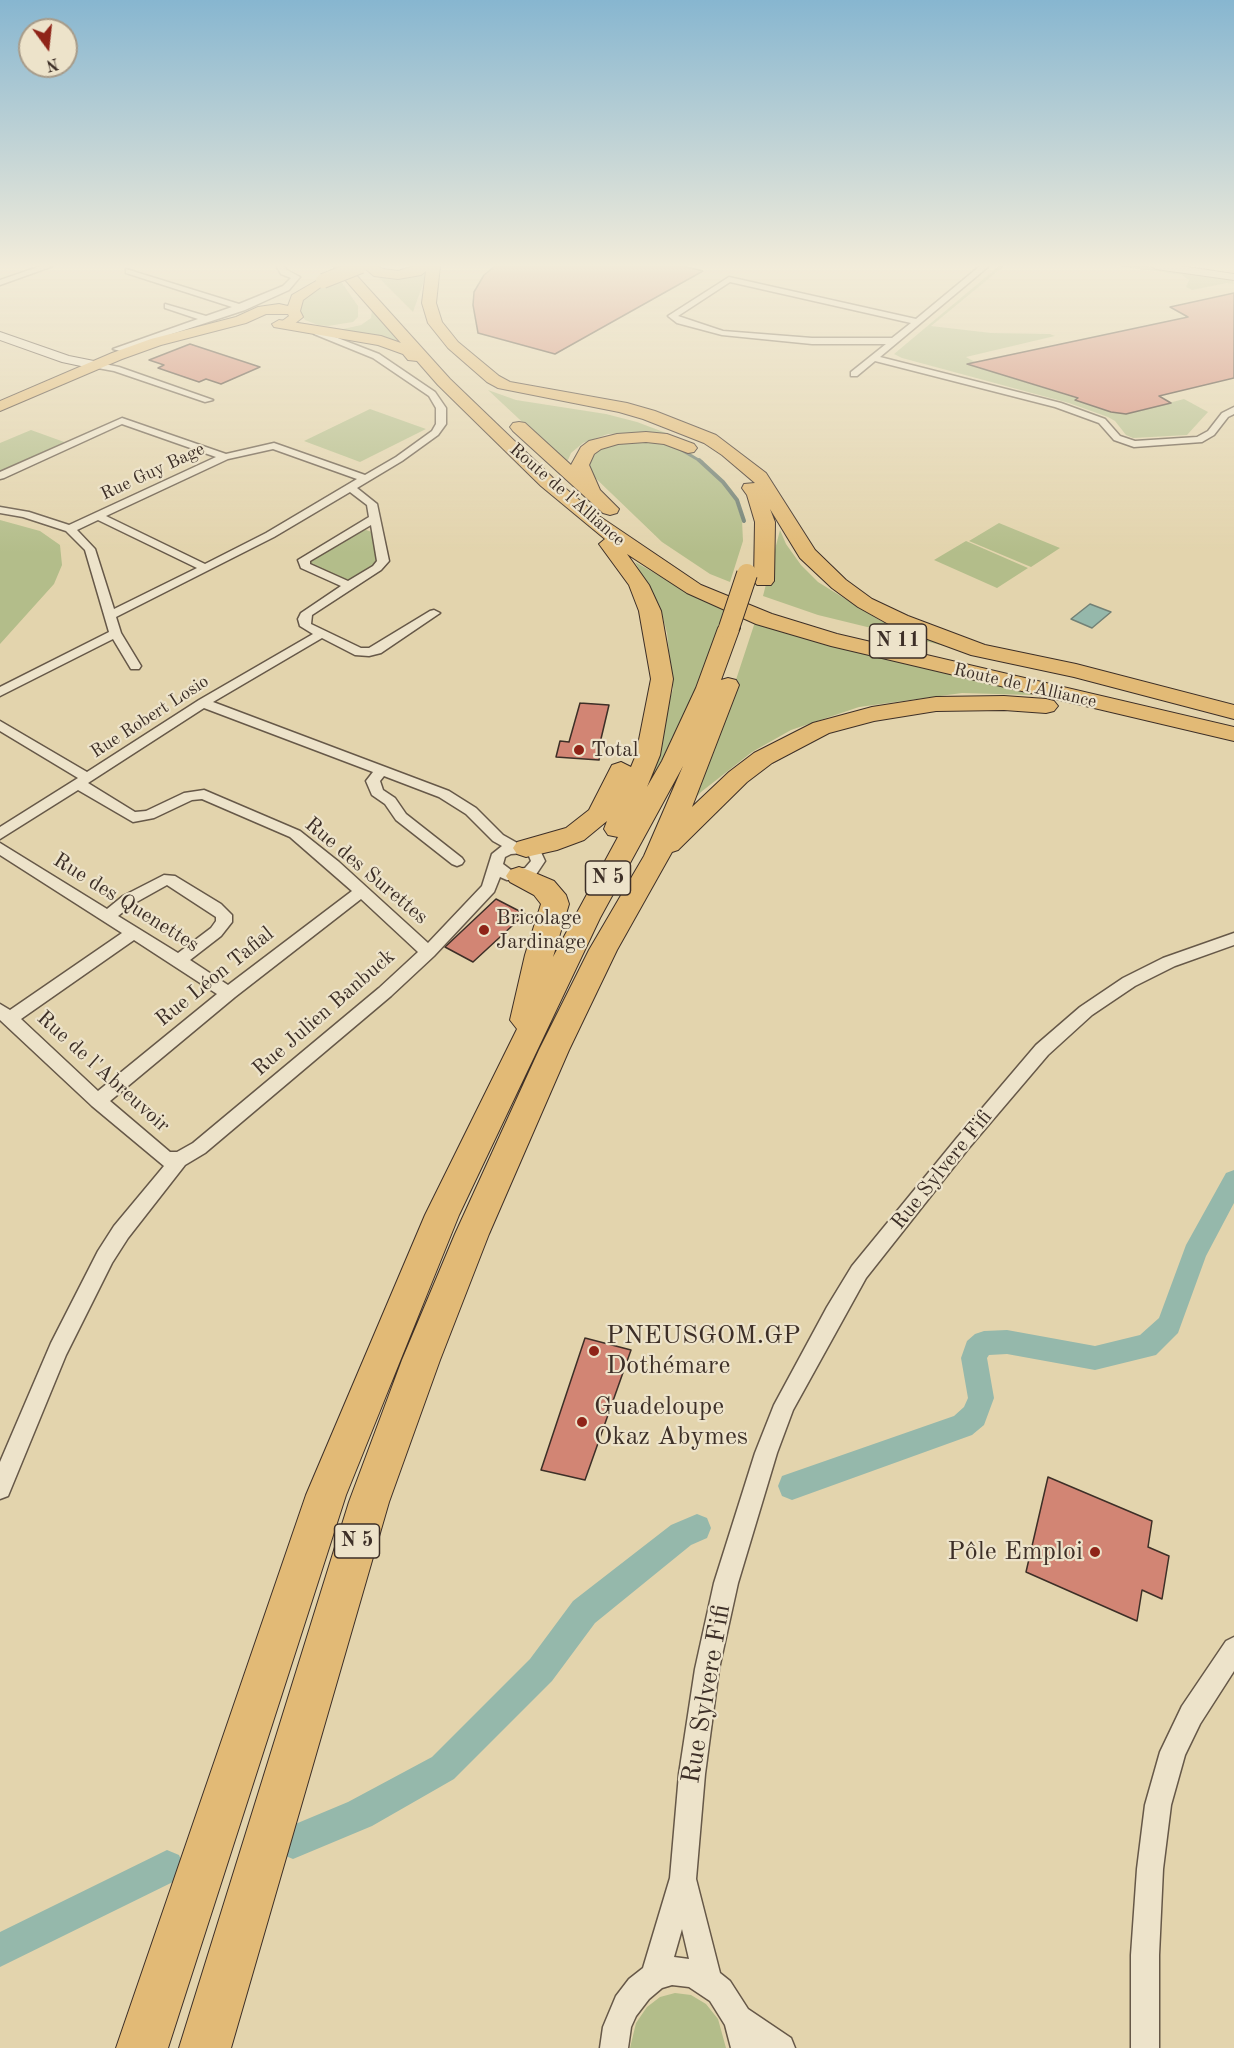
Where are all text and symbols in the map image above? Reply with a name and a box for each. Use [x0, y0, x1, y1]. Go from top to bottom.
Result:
north arrow [18, 18, 78, 78]
text: N [44, 54, 60, 73]
street label: Rue Guy Bage [98, 438, 208, 506]
street label: Route de l'Alliance [505, 439, 629, 551]
road number: N 11 [870, 624, 926, 658]
street label: Route de l'Alliance [951, 659, 1099, 713]
street label: Rue Robert Losio [87, 671, 213, 763]
place label: Total [591, 737, 638, 763]
marker: Total [572, 743, 586, 757]
street label: Rue des Surettes [299, 812, 433, 930]
street label: Rue des Quenettes [48, 848, 204, 958]
road number: N 5 [586, 861, 630, 895]
place label: Bricolage Jardinage [496, 905, 586, 955]
street label: Rue Léon Tafial [151, 922, 279, 1032]
marker: Bricolage Jardinage [477, 923, 491, 937]
street label: Rue Julien Banbuck [248, 944, 400, 1082]
street label: Rue de l'Abreuvoir [31, 1006, 175, 1138]
street label: Rue Sylvere Fifi [886, 1105, 998, 1235]
place label: PNEUSGOM.GP Dothémare [606, 1320, 800, 1382]
marker: PNEUSGOM.GP Dothémare [587, 1344, 601, 1358]
place label: Guadeloupe Okaz Abymes [594, 1391, 748, 1452]
marker: Guadeloupe Okaz Abymes [575, 1415, 589, 1429]
road number: N 5 [334, 1524, 380, 1558]
place label: Pôle Emploi [947, 1536, 1083, 1568]
marker: Pôle Emploi [1088, 1545, 1102, 1559]
street label: Rue Sylvere Fifi [676, 1602, 738, 1786]

